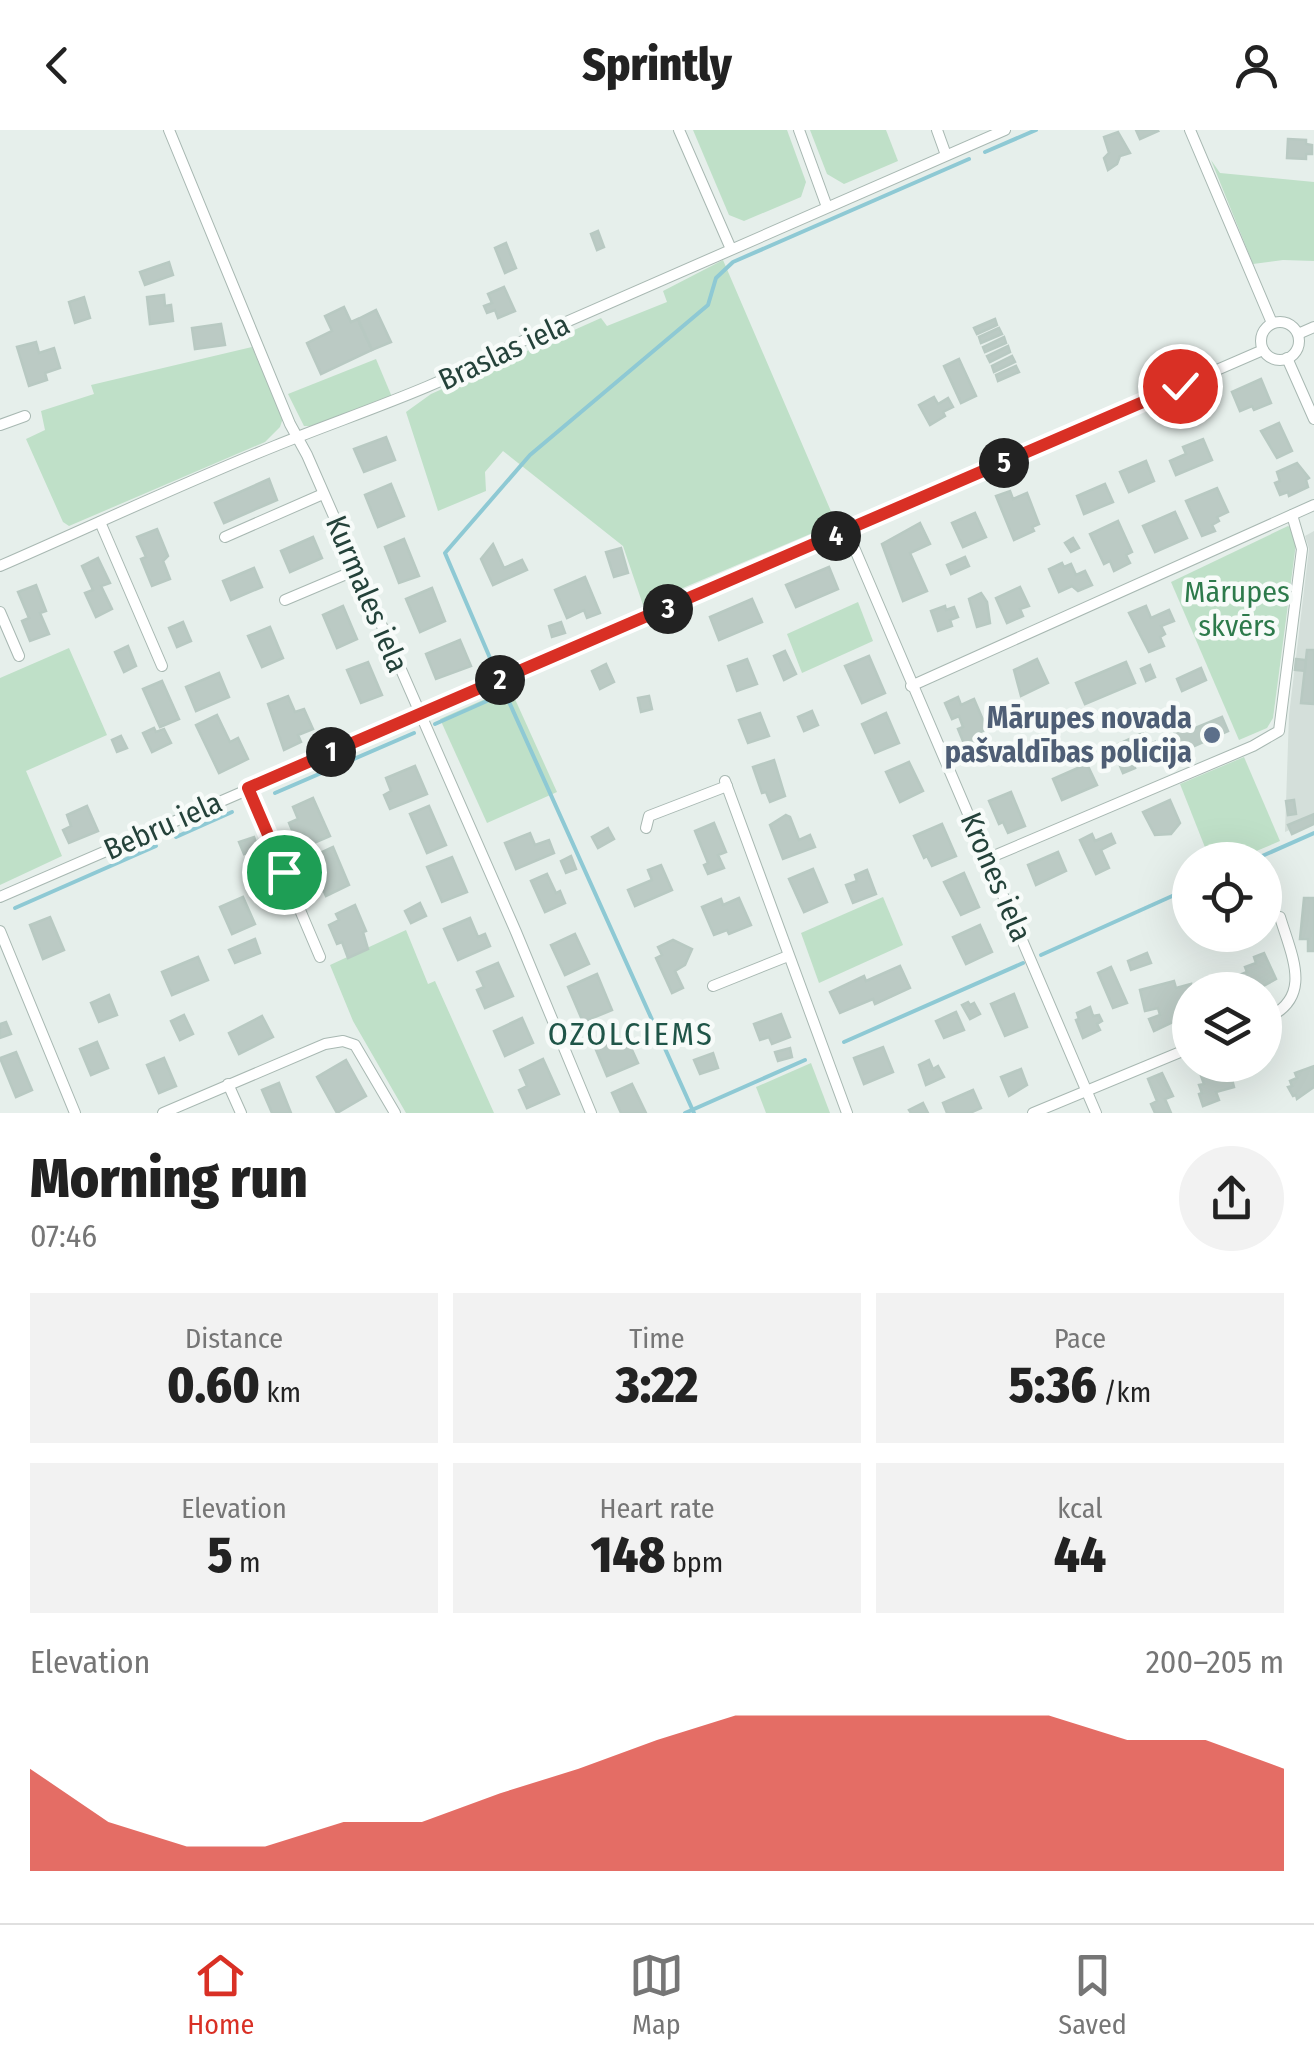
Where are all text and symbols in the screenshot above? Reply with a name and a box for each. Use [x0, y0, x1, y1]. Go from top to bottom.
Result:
icon: back [30, 38, 85, 93]
text: Sprintly [582, 38, 732, 92]
icon: person [1229, 38, 1284, 93]
street label: Braslas iela [433, 306, 575, 398]
pin [1138, 344, 1223, 429]
icon: check [1153, 359, 1208, 414]
pin: 5 [979, 438, 1029, 488]
text: 5 [997, 446, 1011, 479]
street label: Kurmales iela [318, 510, 416, 678]
pin: 4 [811, 511, 861, 561]
text: 4 [829, 519, 843, 552]
park label: Mārupes skvērs [1184, 574, 1290, 644]
pin: 3 [643, 584, 693, 634]
text: 3 [661, 592, 675, 625]
pin: 2 [475, 655, 525, 705]
text: 2 [494, 663, 506, 696]
place label: Mārupes novada pašvaldības policija [945, 700, 1192, 770]
marker: Mārupes novada pašvaldības policija [1201, 724, 1223, 746]
pin: 1 [306, 727, 356, 777]
text: 1 [325, 735, 337, 768]
street label: Bebru iela [98, 784, 228, 868]
street label: Krones iela [953, 807, 1039, 947]
pin [242, 830, 327, 915]
map controls [1172, 842, 1282, 1082]
button: locate [1172, 842, 1282, 952]
icon: arrive [257, 845, 312, 900]
button: layers [1172, 972, 1282, 1082]
district label: OZOLCIEMS [548, 1015, 714, 1053]
text: Morning run [30, 1146, 308, 1212]
button: share [1179, 1146, 1284, 1251]
text: 07:46 [30, 1217, 97, 1255]
text: Distance [185, 1322, 283, 1355]
text: Time [629, 1322, 685, 1355]
text: Pace [1054, 1322, 1106, 1355]
text: 0.60 [167, 1355, 260, 1415]
text: 3:22 [616, 1355, 698, 1415]
text: 5:36 [1009, 1355, 1097, 1415]
text: km [260, 1376, 301, 1409]
text: /km [1097, 1376, 1151, 1409]
text: Elevation [181, 1492, 287, 1525]
text: Heart rate [600, 1492, 714, 1525]
text: kcal [1057, 1492, 1103, 1525]
text: 5 [207, 1525, 232, 1585]
text: 148 [591, 1525, 665, 1585]
text: 44 [1054, 1525, 1106, 1585]
text: m [232, 1546, 261, 1579]
text: bpm [665, 1546, 723, 1579]
text: Elevation [30, 1643, 150, 1681]
text: 200–205 m [1146, 1643, 1284, 1681]
tab: Home [187, 1948, 254, 2041]
tab: Map [629, 1948, 684, 2041]
tab: Saved [1058, 1948, 1127, 2041]

